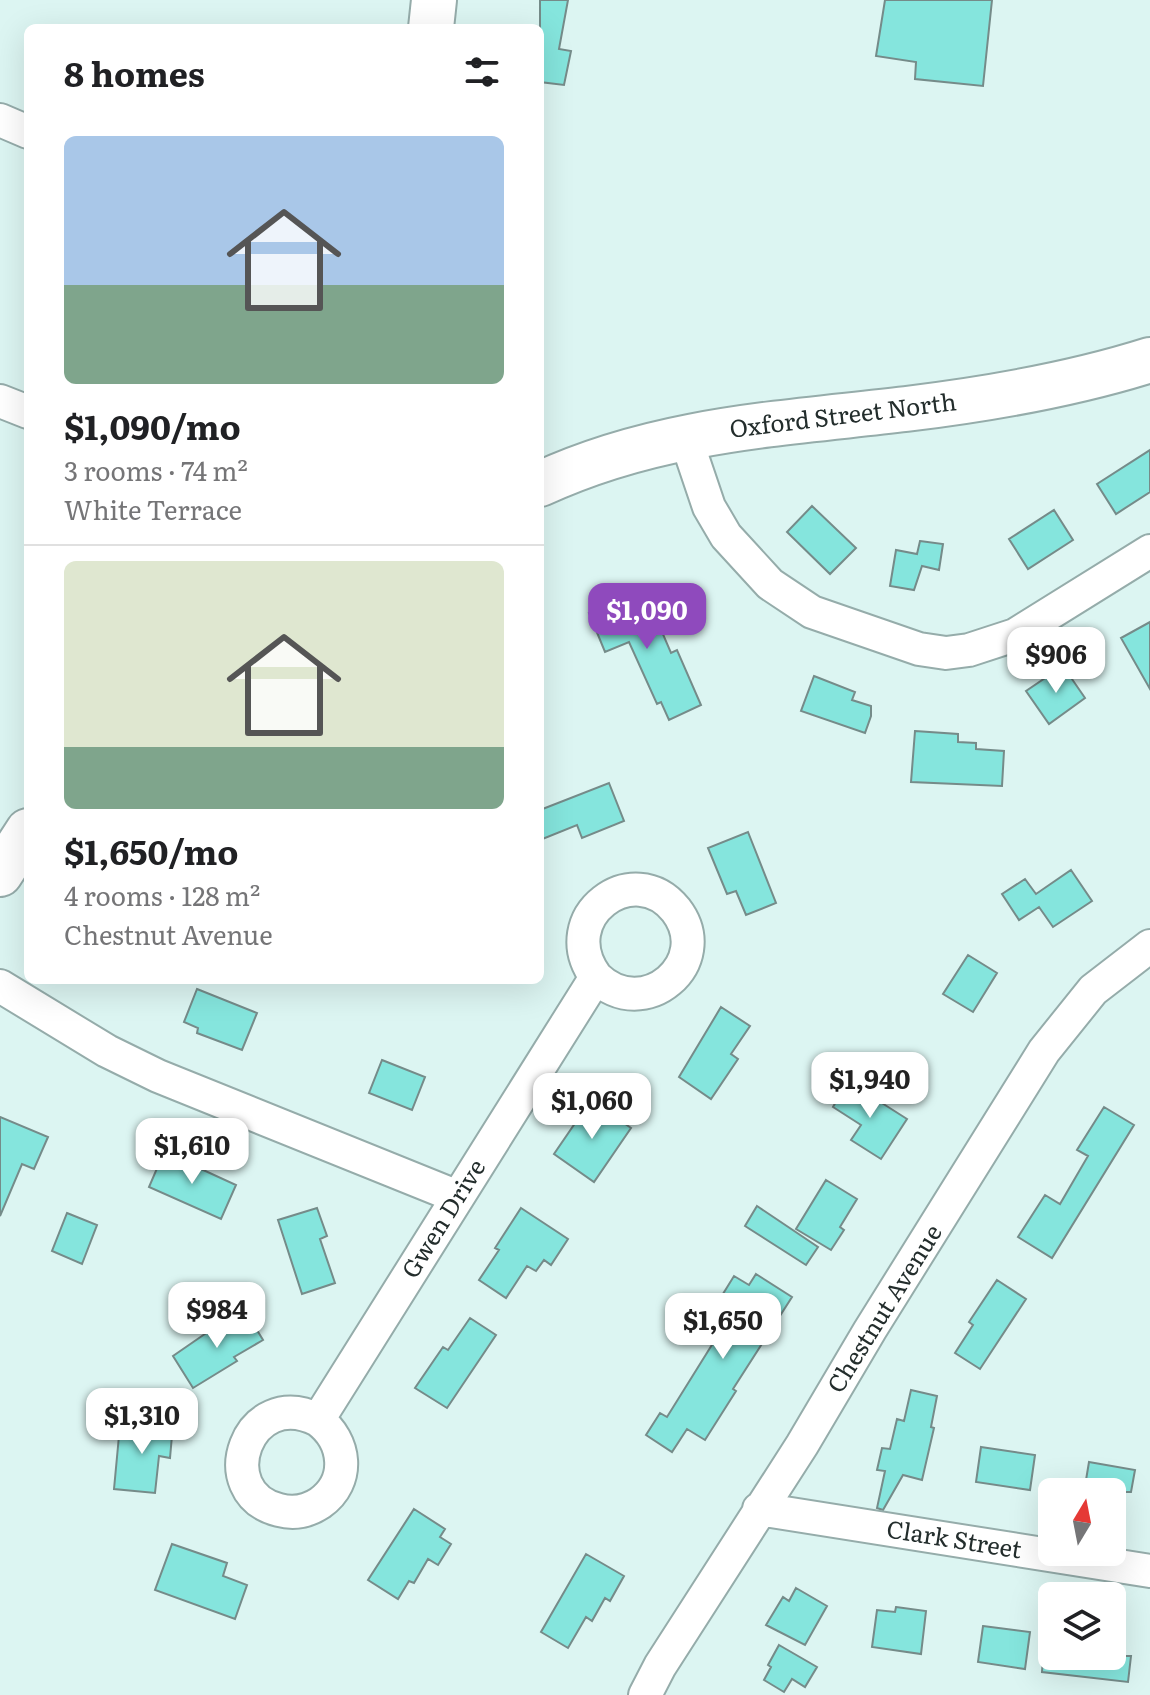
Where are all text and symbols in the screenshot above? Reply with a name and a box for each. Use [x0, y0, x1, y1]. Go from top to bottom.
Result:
text: 8 homes [64, 47, 205, 97]
icon: filters [460, 50, 504, 94]
icon: home [212, 188, 356, 332]
street label: Oxford Street North [727, 382, 958, 445]
text: $1,090/mo [64, 400, 241, 450]
text: 3 rooms · 74 m² [64, 450, 248, 489]
text: White Terrace [64, 489, 242, 528]
pin: $1,090 [582, 583, 712, 651]
text: $1,090 [606, 589, 688, 628]
icon: home [212, 613, 356, 757]
pin: $906 [1009, 627, 1103, 695]
text: $906 [1025, 633, 1087, 672]
text: $1,650/mo [64, 825, 238, 875]
text: 4 rooms · 128 m² [64, 875, 260, 914]
text: Chestnut Avenue [64, 914, 273, 953]
pin: $1,940 [805, 1052, 935, 1120]
text: $1,940 [829, 1058, 911, 1097]
pin: $1,060 [527, 1073, 657, 1141]
text: $1,060 [551, 1079, 633, 1118]
pin: $1,610 [127, 1118, 257, 1186]
text: $1,610 [154, 1124, 230, 1163]
street label: Gwen Drive [391, 1151, 492, 1284]
street label: Chestnut Avenue [817, 1217, 949, 1399]
pin: $984 [170, 1282, 264, 1350]
text: $984 [186, 1288, 248, 1327]
pin: $1,650 [658, 1293, 788, 1361]
text: $1,650 [683, 1299, 763, 1338]
pin: $1,310 [77, 1388, 207, 1456]
text: $1,310 [104, 1394, 180, 1433]
north arrow [1038, 1478, 1126, 1566]
map controls [1038, 1478, 1126, 1670]
street label: Clark Street [884, 1510, 1025, 1566]
button: layers [1038, 1582, 1126, 1670]

